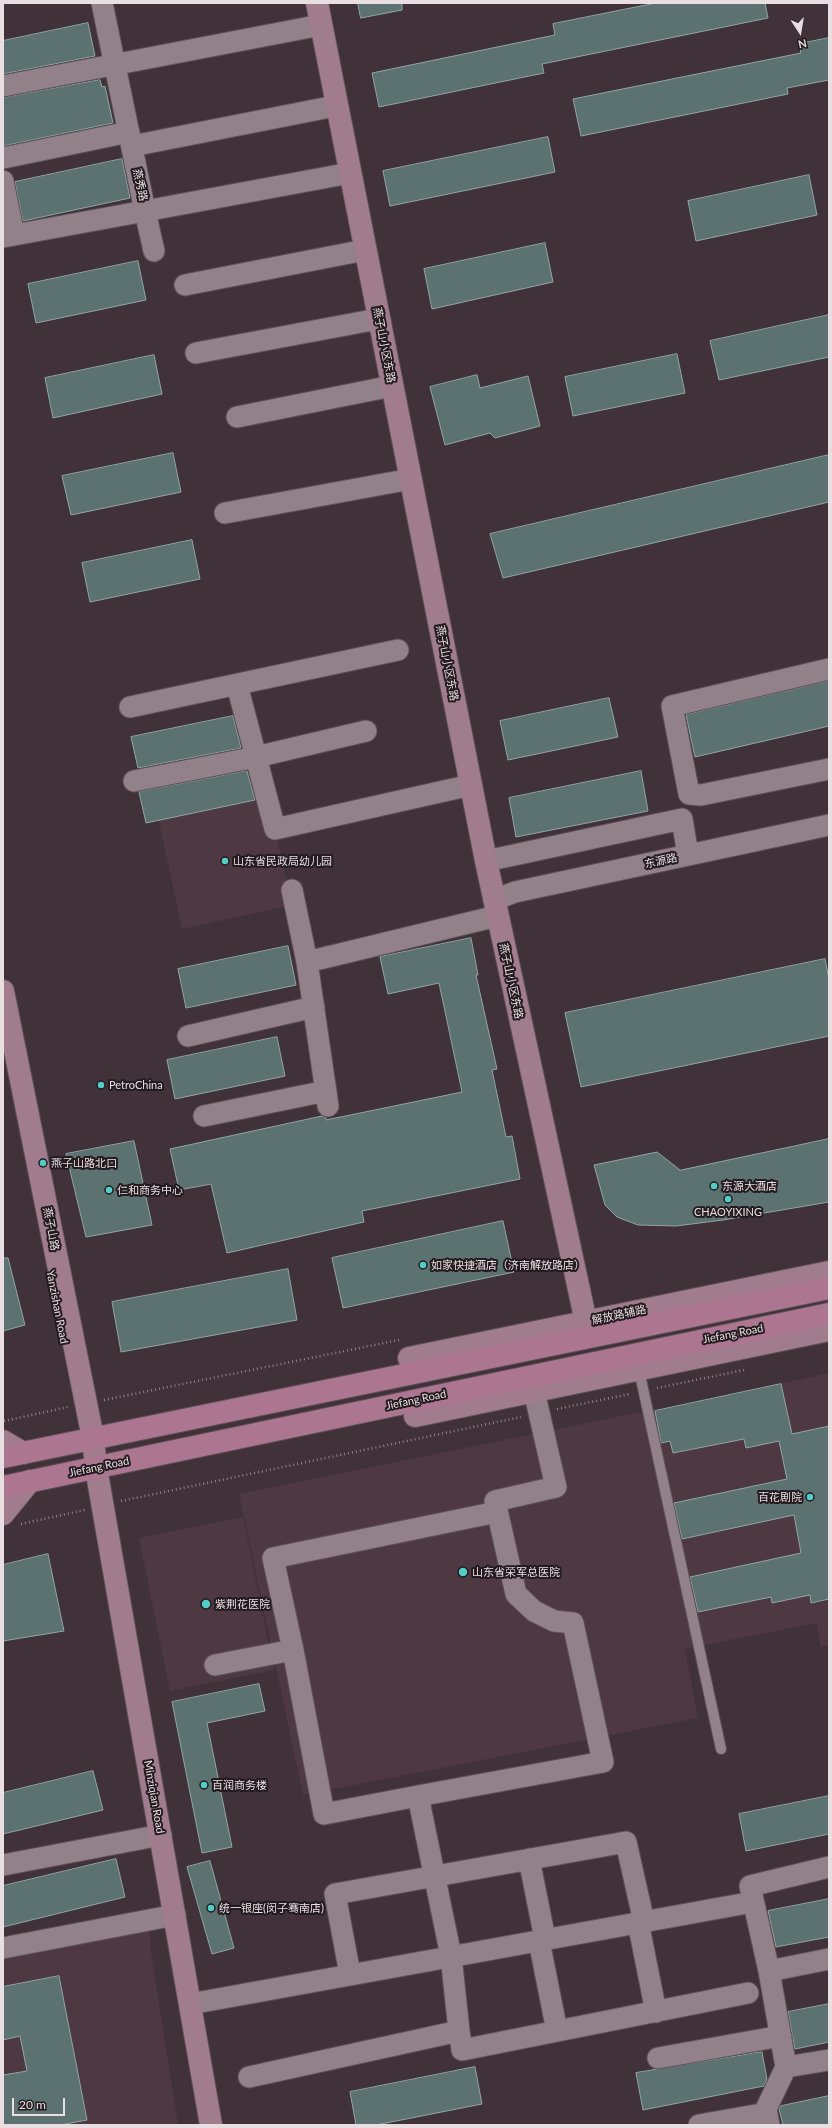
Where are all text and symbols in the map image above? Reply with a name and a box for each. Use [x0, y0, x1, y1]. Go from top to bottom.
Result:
north arrow [780, 12, 820, 52]
text: N [797, 37, 808, 51]
street label: 燕秀路 [130, 167, 150, 203]
street label: 燕子山小区东路 [370, 306, 398, 384]
street label: 燕子山小区东路 [433, 624, 461, 702]
street label: 东源路 [643, 851, 679, 871]
place label: 山东省民政局幼儿园 [233, 854, 332, 868]
marker: 山东省民政局幼儿园 [220, 856, 230, 866]
street label: 燕子山小区东路 [497, 942, 525, 1020]
place label: PetroChina [109, 1078, 163, 1092]
marker: PetroChina [96, 1080, 106, 1090]
place label: 燕子山路北口 [51, 1156, 117, 1170]
marker: 燕子山路北口 [38, 1158, 48, 1168]
place label: 东源大酒店 [722, 1179, 777, 1193]
marker: 东源大酒店 [709, 1181, 719, 1191]
place label: 仁和商务中心 [117, 1183, 183, 1197]
marker: 仁和商务中心 [104, 1185, 114, 1195]
marker: CHAOYIXING [723, 1194, 733, 1204]
place label: CHAOYIXING [694, 1205, 762, 1219]
street label: 燕子山路 [40, 1206, 62, 1252]
place label: 如家快捷酒店（济南解放路店） [431, 1258, 585, 1272]
marker: 如家快捷酒店（济南解放路店） [418, 1260, 428, 1270]
street label: Yanzishan Road [43, 1269, 71, 1345]
street label: 解放路辅路 [591, 1303, 647, 1327]
street label: Jiefang Road [702, 1322, 764, 1346]
street label: Jiefang Road [385, 1387, 447, 1413]
street label: Jiefang Road [68, 1454, 130, 1480]
place label: 百花剧院 [758, 1490, 802, 1504]
marker: 百花剧院 [805, 1492, 815, 1502]
place label: 山东省荣军总医院 [472, 1565, 560, 1579]
marker: 山东省荣军总医院 [457, 1566, 469, 1578]
place label: 紫荆花医院 [215, 1597, 270, 1611]
marker: 紫荆花医院 [200, 1598, 212, 1610]
street label: Minziqian Road [141, 1759, 167, 1835]
place label: 百润商务楼 [212, 1778, 267, 1792]
marker: 百润商务楼 [199, 1780, 209, 1790]
place label: 统一银座(闵子骞南店) [219, 1901, 324, 1915]
marker: 统一银座(闵子骞南店) [206, 1903, 216, 1913]
scale bar [14, 2090, 67, 2116]
text: 20 m [19, 2097, 46, 2112]

